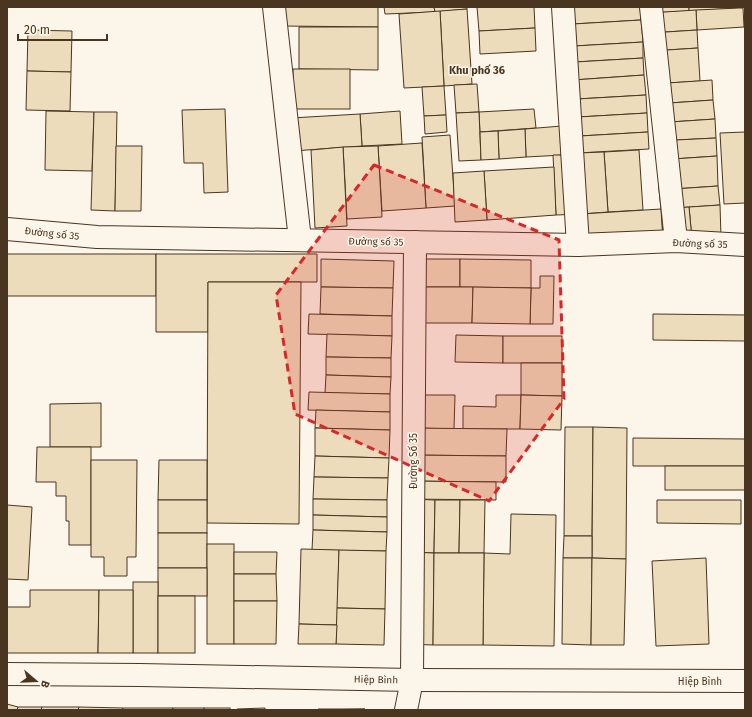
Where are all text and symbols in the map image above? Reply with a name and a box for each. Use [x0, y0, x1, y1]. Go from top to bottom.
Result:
scale bar [18, 16, 107, 42]
text: 20 m [24, 23, 50, 37]
district label: Khu phố 36 [449, 64, 505, 77]
street label: Đường số 35 [24, 224, 80, 243]
street label: Đường số 35 [348, 235, 404, 248]
street label: Đường số 35 [672, 236, 728, 251]
street label: Đường Số 35 [407, 433, 420, 489]
north arrow [16, 661, 56, 701]
street label: Hiệp Bình [354, 673, 398, 686]
street label: Hiệp Bình [678, 675, 722, 688]
text: B [38, 679, 52, 690]

